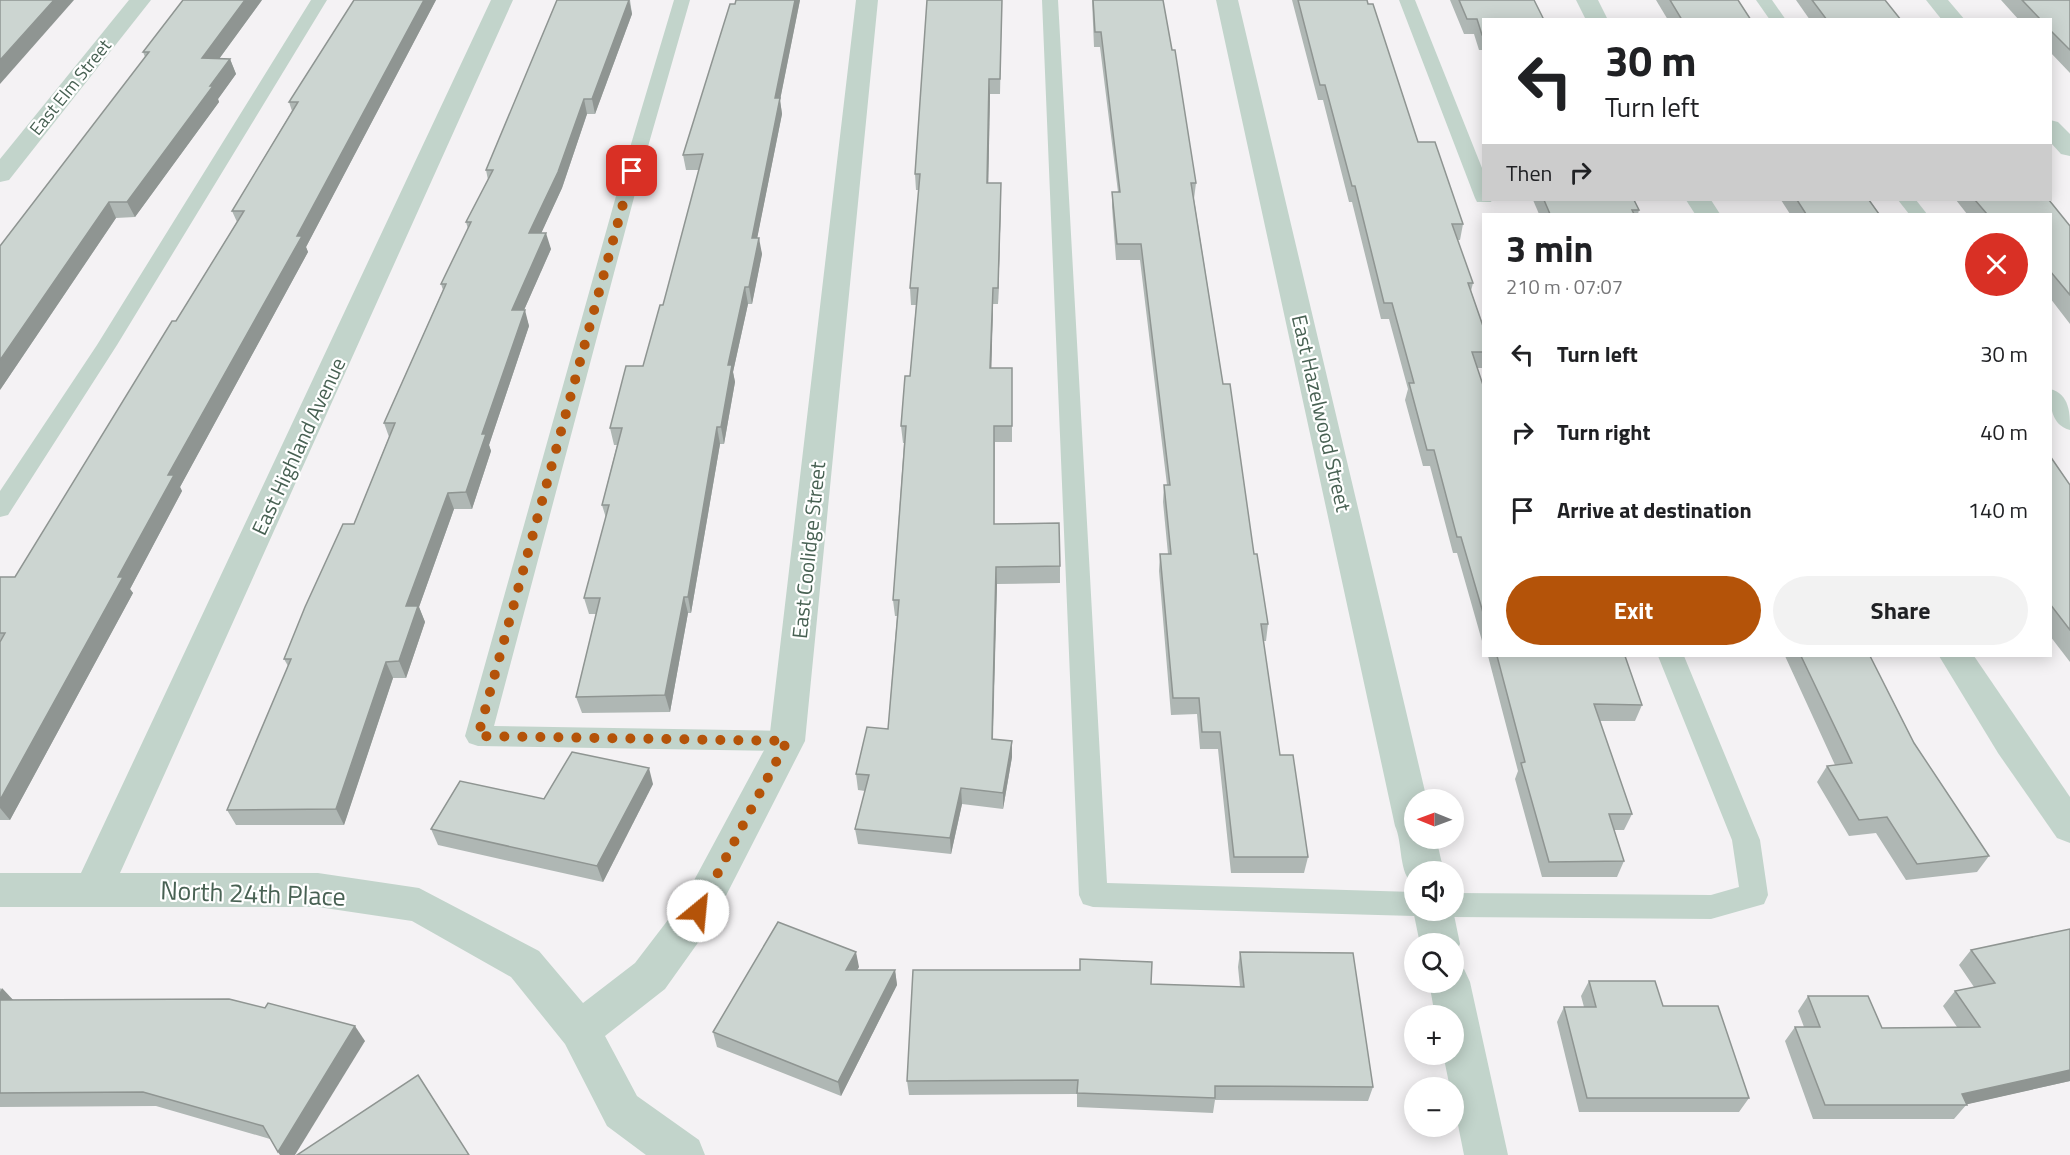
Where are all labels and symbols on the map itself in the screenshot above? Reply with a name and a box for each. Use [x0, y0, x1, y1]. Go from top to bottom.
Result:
street label: East Elm Street [23, 32, 118, 141]
pin [606, 145, 657, 196]
street label: East Hazelwood Street [1284, 311, 1360, 515]
street label: East Highland Avenue [243, 352, 353, 540]
street label: East Coolidge Street [783, 459, 833, 640]
north arrow [1404, 789, 1464, 849]
street label: North 24th Place [160, 870, 346, 916]
position arrow [666, 879, 730, 943]

